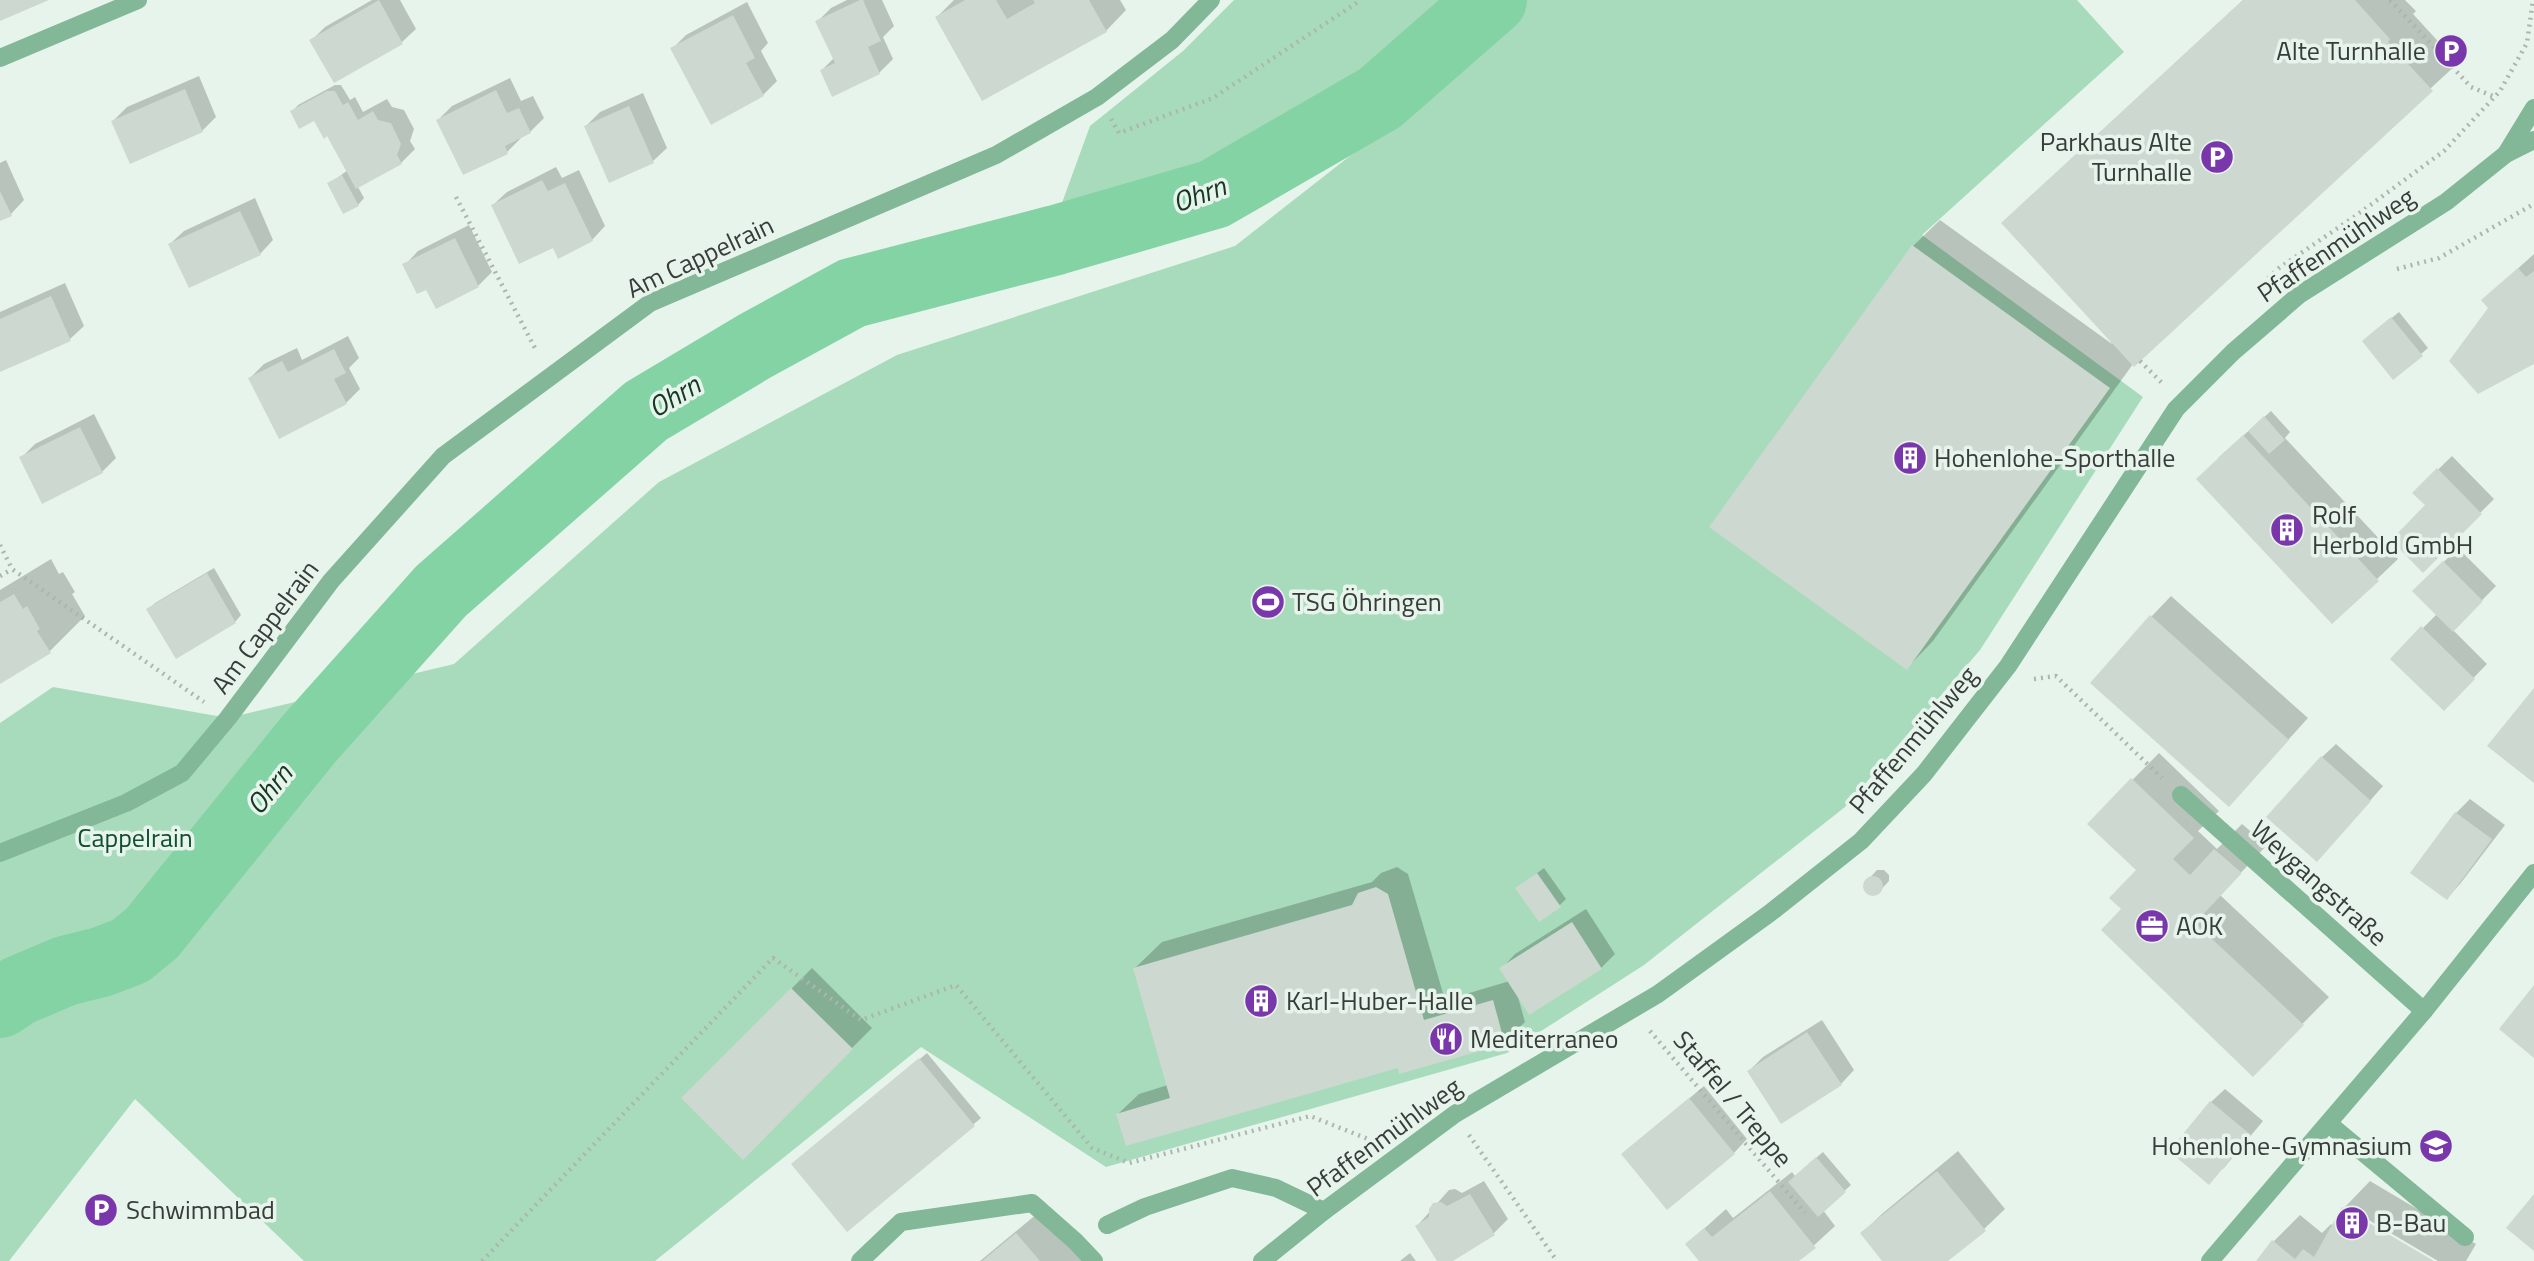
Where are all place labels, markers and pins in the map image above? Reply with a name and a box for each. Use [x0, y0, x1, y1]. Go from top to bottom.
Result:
place label: Alte Turnhalle [2276, 31, 2426, 70]
parking icon: Alte Turnhalle [2432, 32, 2470, 70]
place label: Parkhaus Alte Turnhalle [2040, 122, 2192, 191]
parking icon: Parkhaus Alte Turnhalle [2198, 138, 2236, 176]
place label: Hohenlohe-Sporthalle [1934, 438, 2176, 477]
building icon: Hohenlohe-Sporthalle [1891, 439, 1929, 477]
place label: Rolf Herbold GmbH [2312, 495, 2473, 564]
building icon: Rolf Herbold GmbH [2268, 511, 2306, 549]
place label: TSG Öhringen [1292, 582, 1442, 621]
sports icon: TSG Öhringen [1249, 583, 1287, 621]
place label: AOK [2176, 906, 2223, 945]
office icon: AOK [2133, 907, 2171, 945]
place label: Karl-Huber-Halle [1286, 981, 1473, 1020]
building icon: Karl-Huber-Halle [1242, 982, 1280, 1020]
place label: Mediterraneo [1470, 1019, 1618, 1058]
restaurant icon: Mediterraneo [1427, 1020, 1465, 1058]
place label: Hohenlohe-Gymnasium [2151, 1126, 2412, 1165]
school or university icon: Hohenlohe-Gymnasium [2417, 1127, 2455, 1165]
place label: Schwimmbad [126, 1190, 275, 1229]
parking icon: Schwimmbad [82, 1191, 120, 1229]
place label: B-Bau [2376, 1203, 2446, 1242]
building icon: B-Bau [2333, 1204, 2371, 1242]

